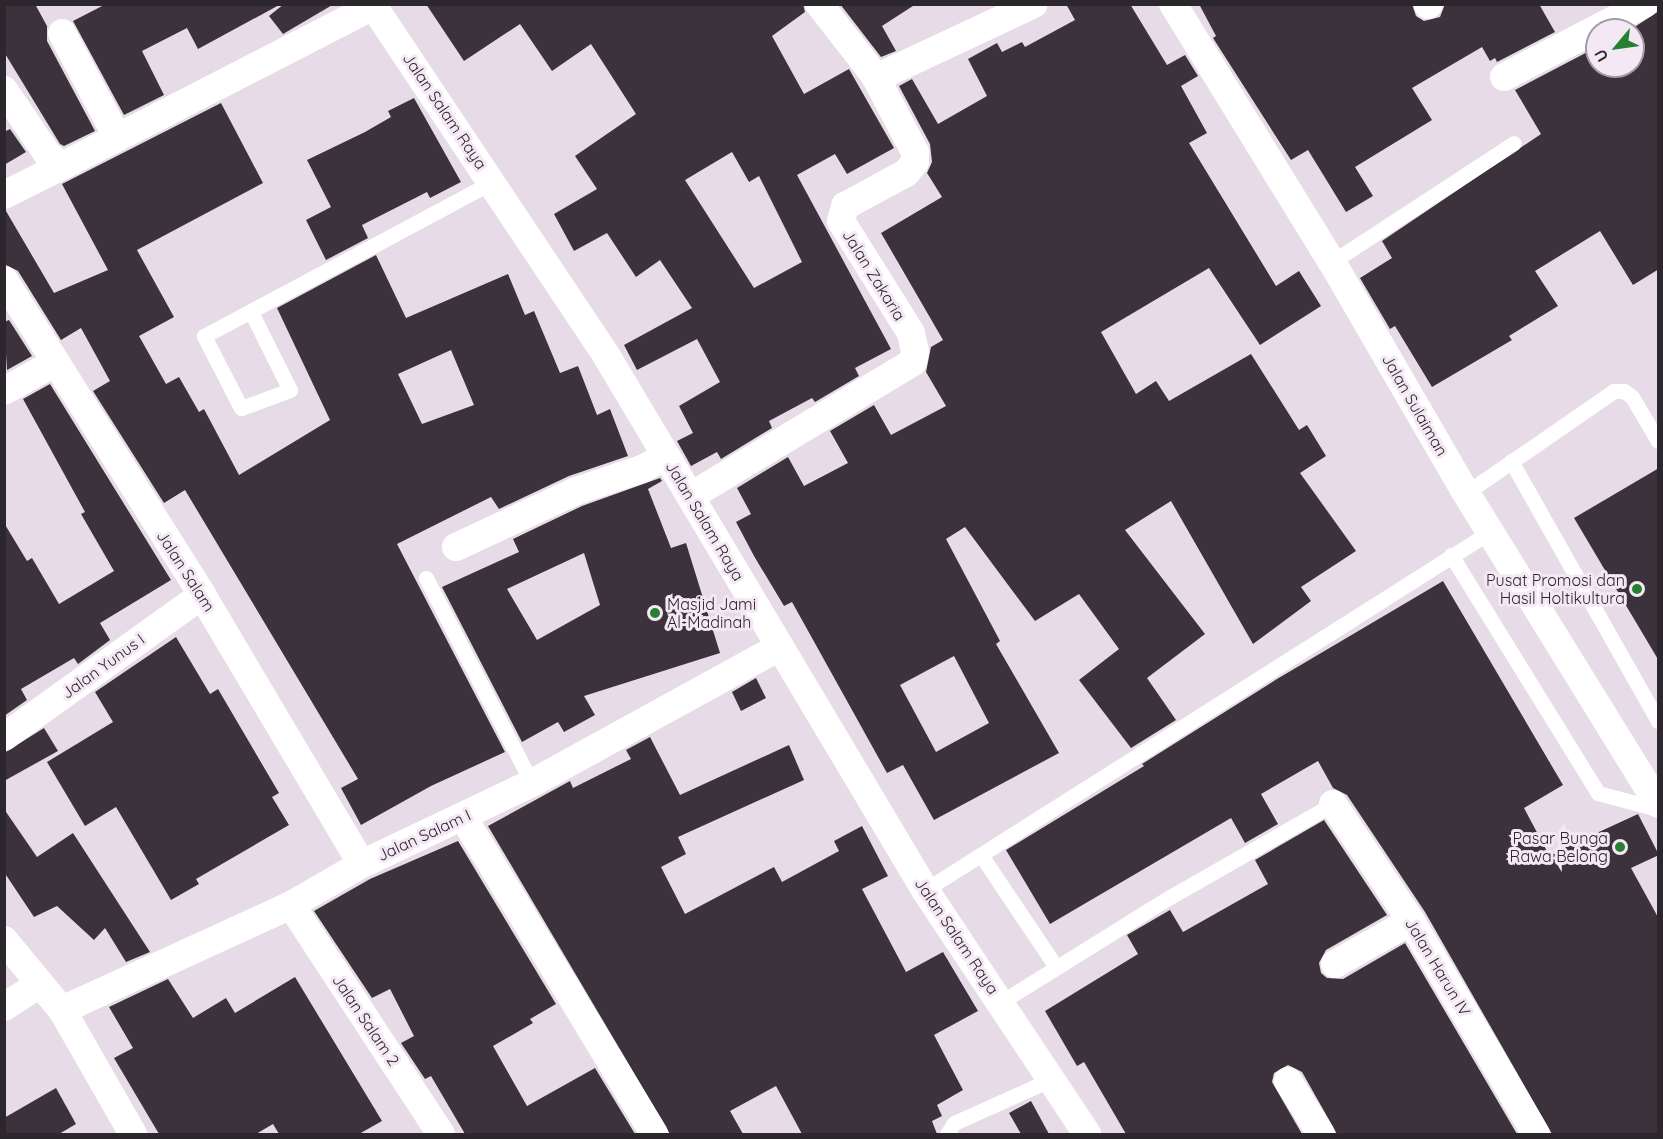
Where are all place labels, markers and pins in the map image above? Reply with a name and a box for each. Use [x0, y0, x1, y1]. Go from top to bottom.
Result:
place label: Pusat Promosi dan Hasil Holtikultura [1486, 570, 1625, 608]
marker: Pusat Promosi dan Hasil Holtikultura [1630, 582, 1644, 596]
place label: Masjid Jami Al-Madinah [667, 594, 756, 632]
marker: Masjid Jami Al-Madinah [648, 606, 662, 620]
place label: Pasar Bunga Rawa Belong [1510, 828, 1608, 866]
marker: Pasar Bunga Rawa Belong [1613, 840, 1627, 854]

